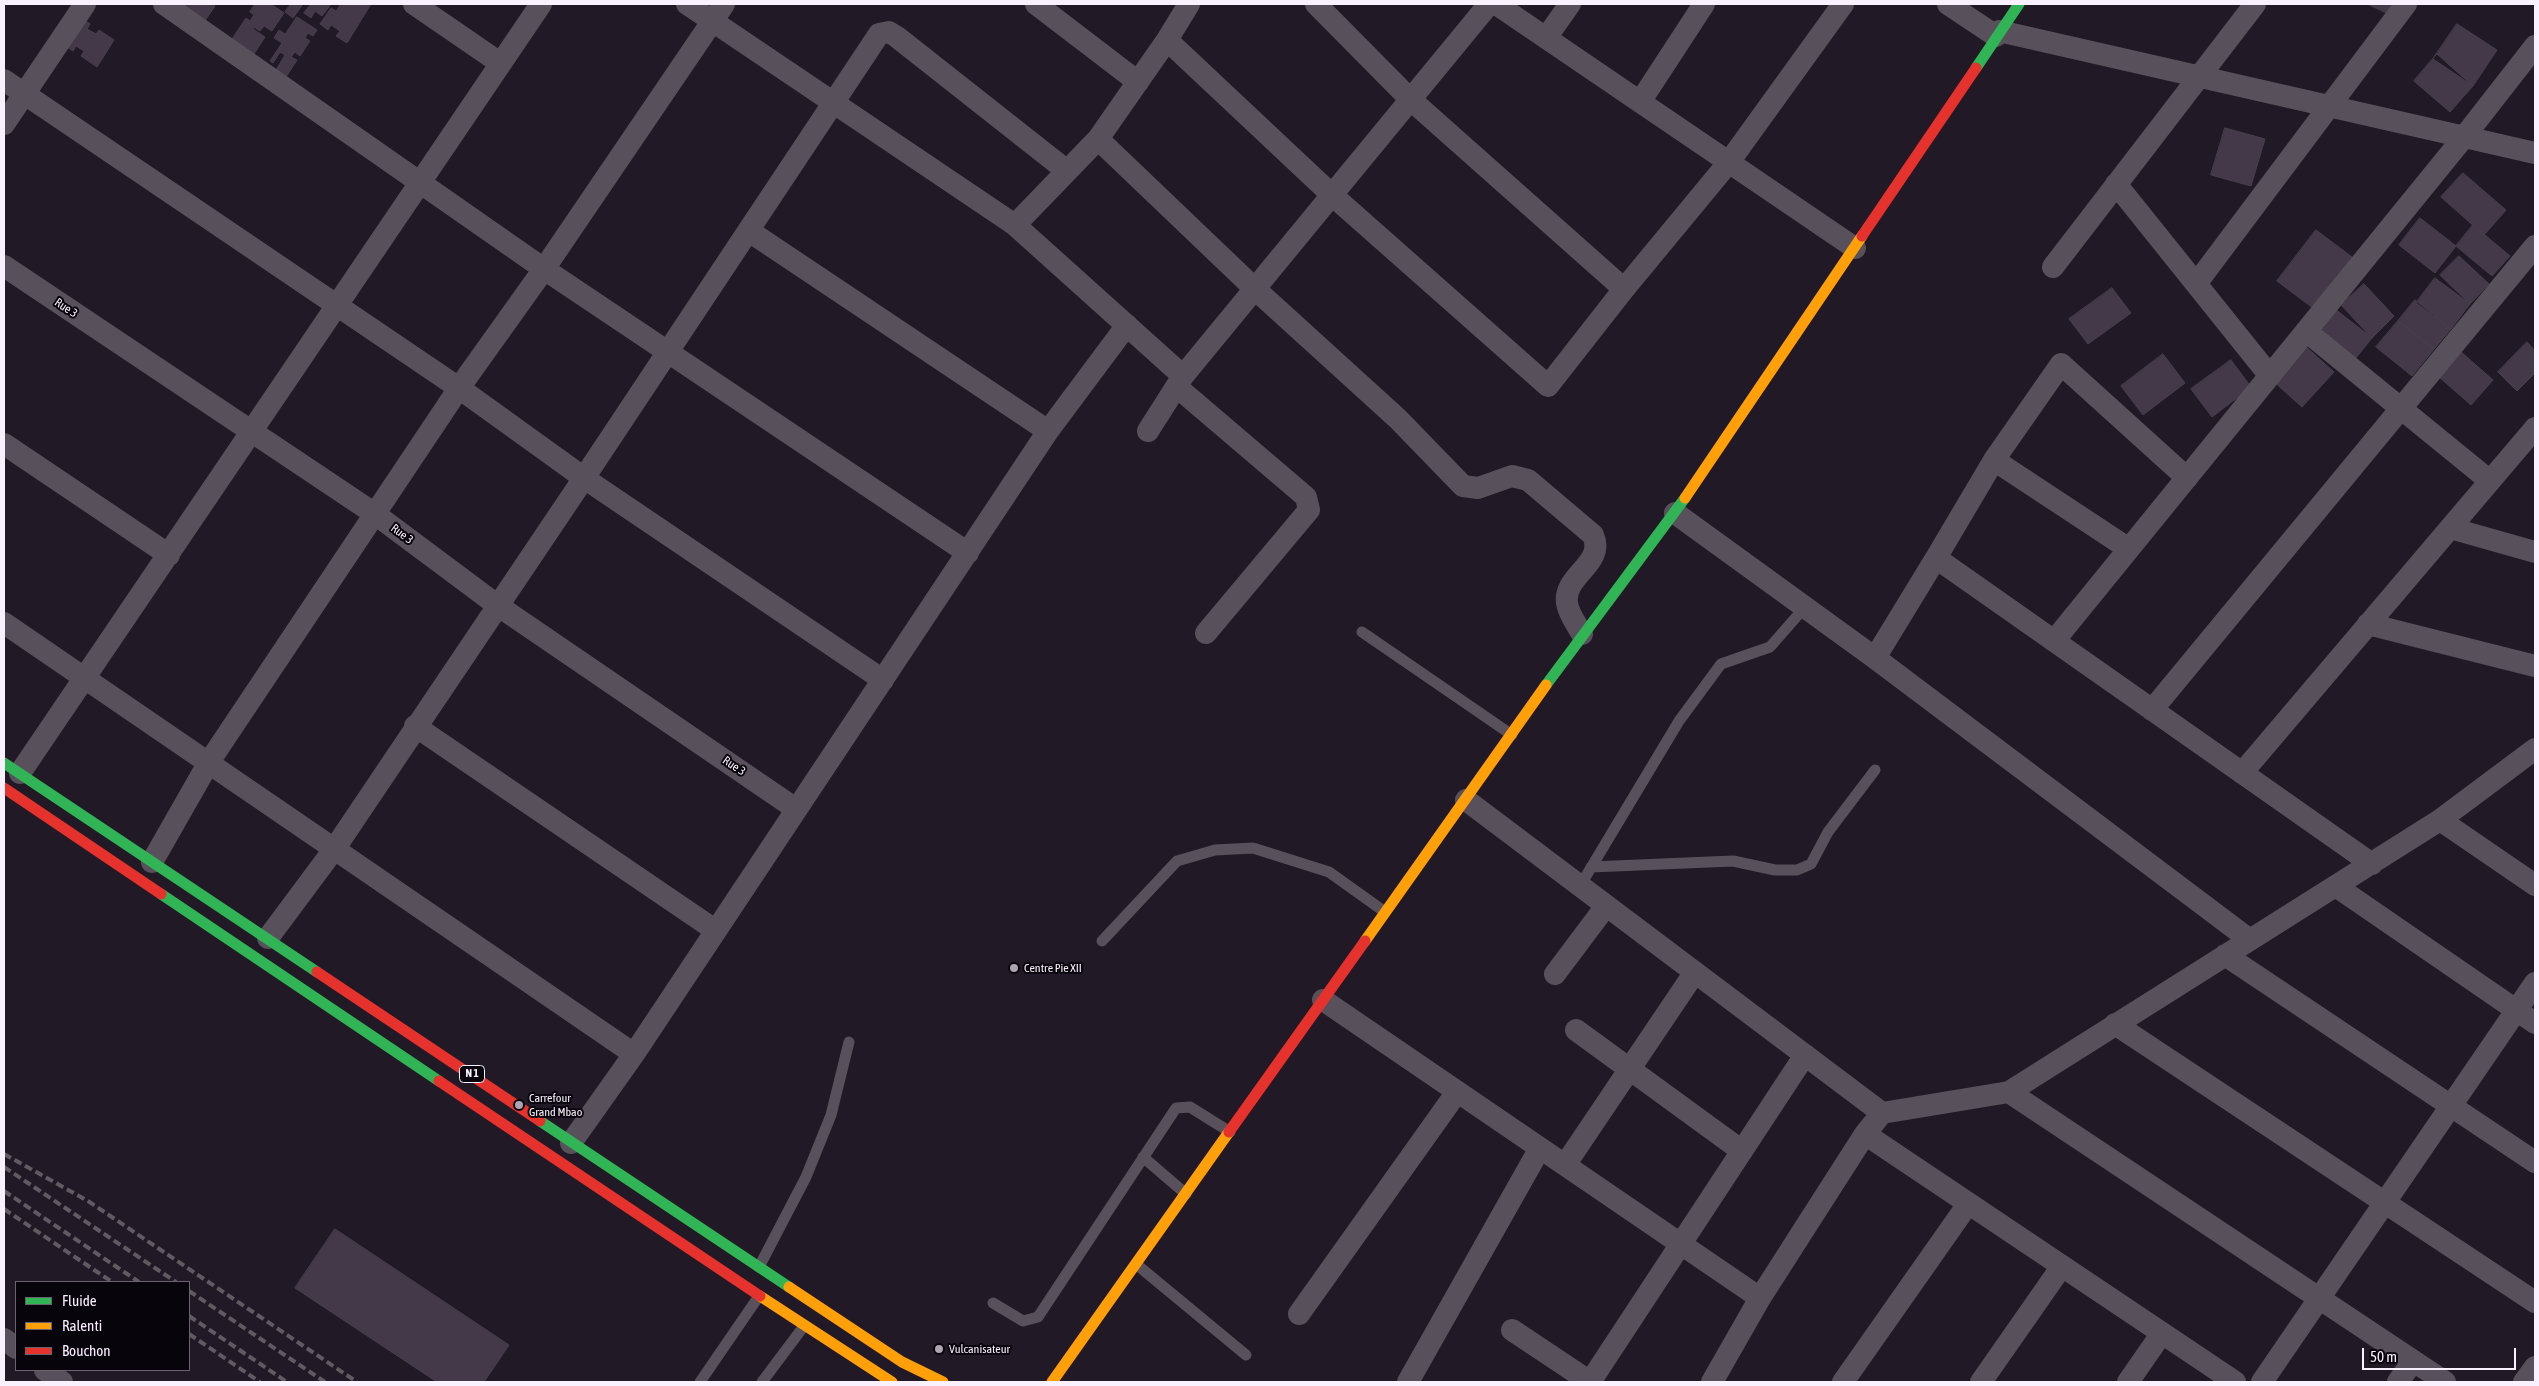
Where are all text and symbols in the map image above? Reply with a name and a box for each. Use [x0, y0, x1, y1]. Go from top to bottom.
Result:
street label: Rue 3 [52, 295, 80, 321]
street label: Rue 3 [388, 521, 416, 547]
street label: Rue 3 [720, 753, 748, 779]
place label: Centre Pie XII [1024, 961, 1082, 975]
marker: Centre Pie XII [1008, 962, 1020, 974]
road number: N 1 [460, 1066, 484, 1082]
place label: Carrefour Grand Mbao [529, 1091, 582, 1119]
marker: Carrefour Grand Mbao [513, 1099, 525, 1111]
legend [15, 1281, 190, 1371]
text: Fluide [62, 1292, 97, 1309]
text: Ralenti [62, 1317, 102, 1334]
scale bar [2364, 1338, 2518, 1370]
text: Bouchon [62, 1342, 111, 1359]
place label: Vulcanisateur [949, 1342, 1010, 1356]
marker: Vulcanisateur [933, 1343, 945, 1355]
text: 50 m [2370, 1348, 2397, 1365]

